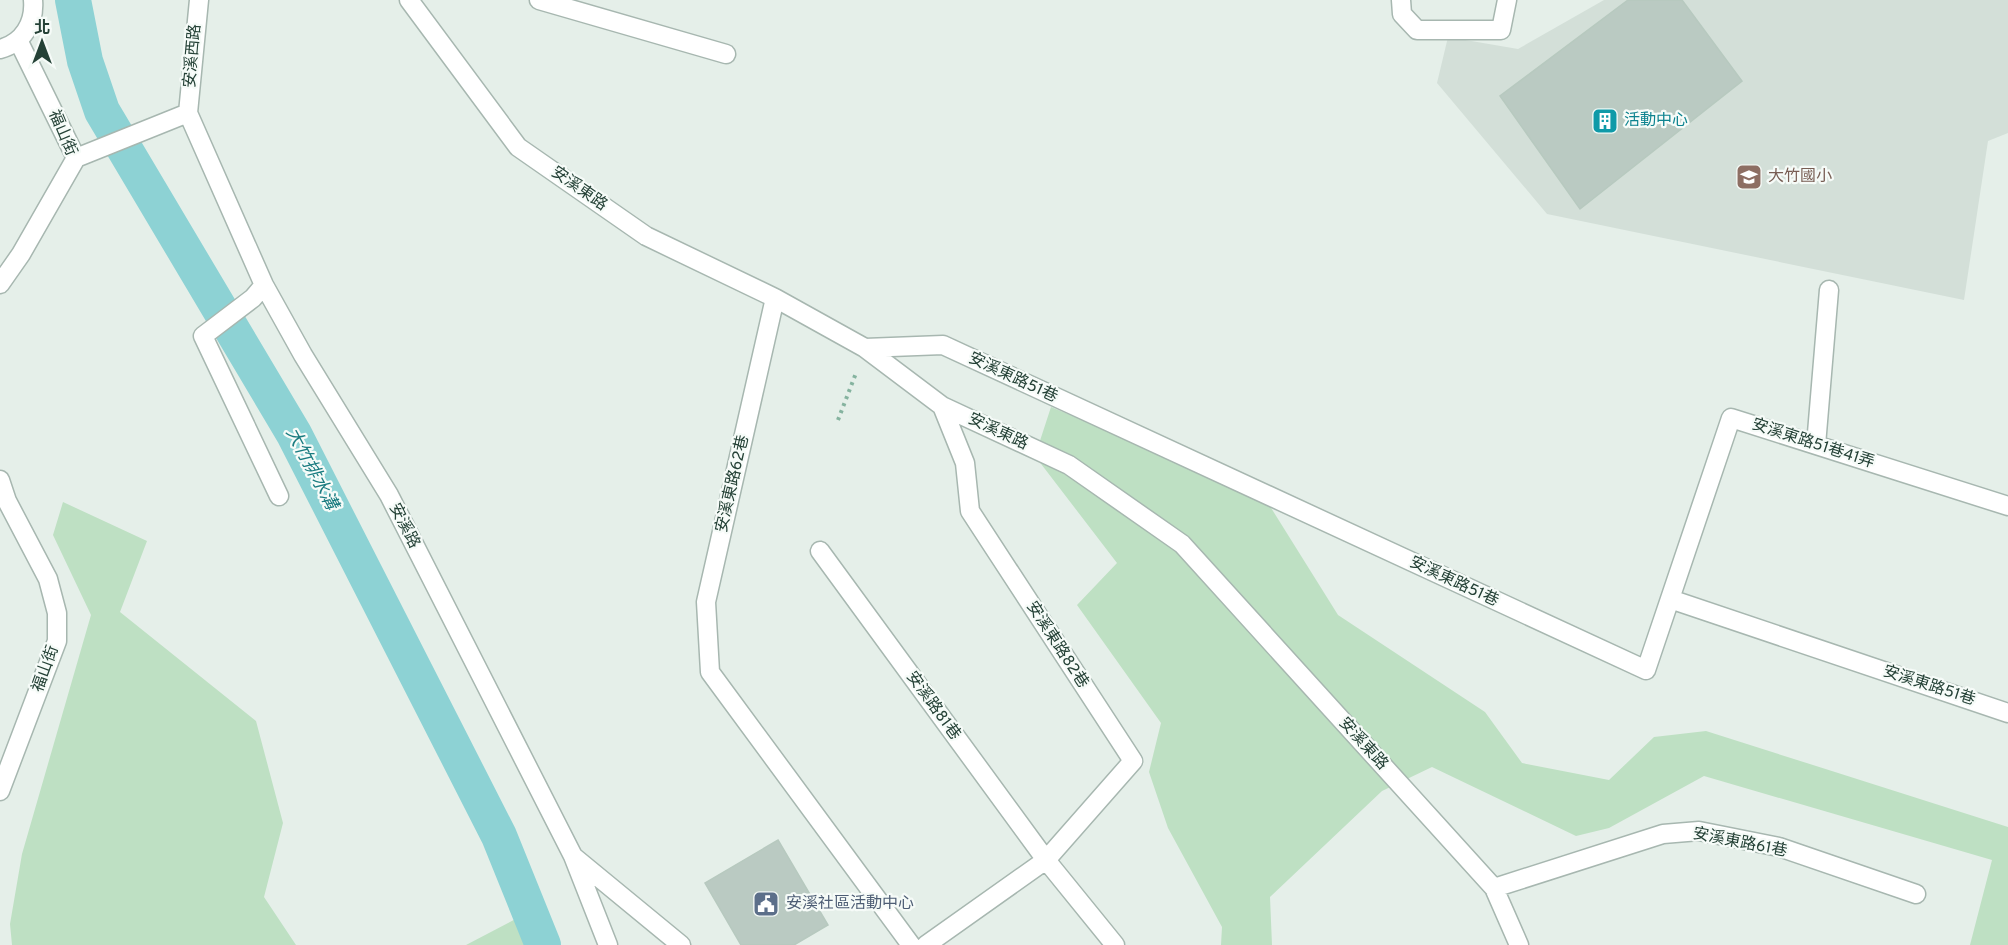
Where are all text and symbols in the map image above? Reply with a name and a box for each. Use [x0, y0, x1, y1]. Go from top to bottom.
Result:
north arrow [12, 12, 72, 72]
text: 北 [34, 19, 50, 39]
street label: 安溪西路 [180, 23, 206, 89]
building icon: 活動中心 [1590, 106, 1620, 136]
street label: 福山街 [43, 107, 81, 159]
place label: 活動中心 [1624, 111, 1688, 131]
street label: 安溪東路 [547, 162, 611, 216]
school or university icon: 大竹國小 [1734, 162, 1764, 192]
place label: 大竹國小 [1768, 167, 1832, 187]
street label: 安溪東路51巷 [965, 349, 1061, 407]
street label: 安溪東路 [965, 409, 1031, 455]
street label: 安溪東路51巷41弄 [1749, 415, 1877, 473]
water label: 大竹排水溝 [280, 424, 344, 517]
street label: 安溪東路62巷 [712, 433, 754, 535]
street label: 安溪路 [384, 500, 424, 552]
street label: 安溪東路51巷 [1406, 553, 1502, 611]
street label: 安溪東路82巷 [1022, 598, 1092, 692]
street label: 福山街 [28, 643, 64, 695]
street label: 安溪東路51巷 [1880, 662, 1978, 710]
street label: 安溪路81巷 [901, 668, 965, 744]
street label: 安溪東路 [1334, 714, 1392, 774]
street label: 安溪東路61巷 [1691, 824, 1789, 862]
public building icon: 安溪社區活動中心 [751, 889, 781, 919]
place label: 安溪社區活動中心 [786, 894, 914, 914]

